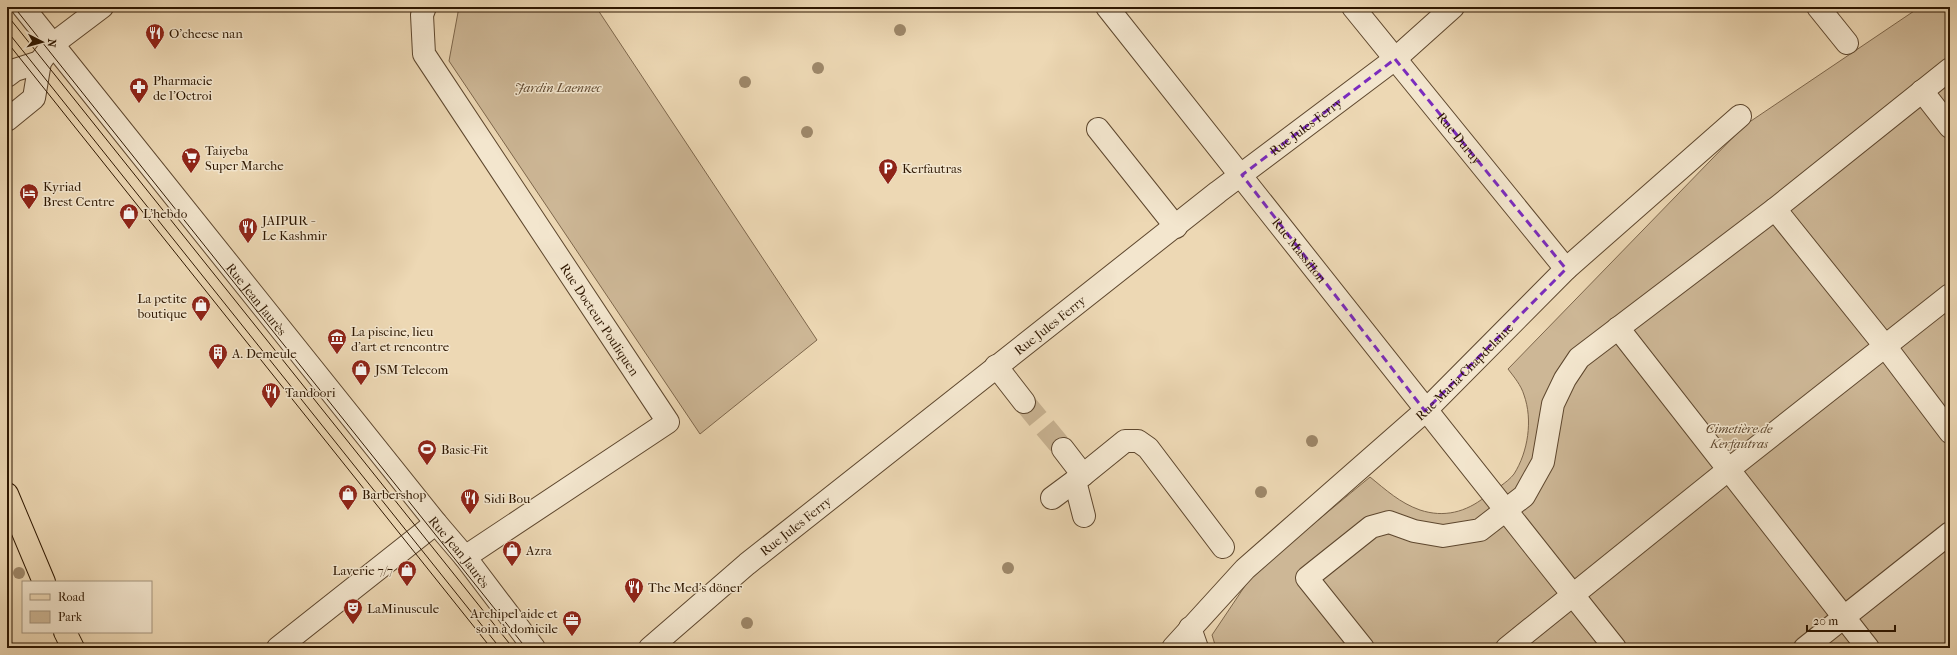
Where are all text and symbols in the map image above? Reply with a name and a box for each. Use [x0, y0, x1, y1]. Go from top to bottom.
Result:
north arrow [22, 22, 62, 62]
restaurant icon: O'cheese nan [144, 22, 166, 50]
place label: O'cheese nan [169, 26, 243, 41]
text: N [44, 38, 58, 48]
place label: Pharmacie de l'Octroi [153, 73, 213, 103]
pharmacy icon: Pharmacie de l'Octroi [128, 76, 150, 104]
park label: Jardin Laennec [515, 80, 602, 95]
street label: Rue Jules Ferry [1266, 94, 1346, 158]
street label: Rue Duruy [1434, 109, 1486, 168]
place label: Taiyeba Super Marche [205, 143, 284, 173]
supermarket icon: Taiyeba Super Marche [180, 146, 202, 174]
parking icon: Kerfautras [877, 157, 899, 185]
place label: Kerfautras [902, 161, 962, 176]
place label: Kyriad Brest Centre [43, 179, 115, 209]
hotel icon: Kyriad Brest Centre [18, 182, 40, 210]
shop icon: L'hebdo [118, 202, 140, 230]
place label: L'hebdo [143, 206, 188, 221]
place label: JAIPUR - Le Kashmir [261, 213, 327, 243]
street label: Rue Massillon [1269, 215, 1330, 286]
restaurant icon: JAIPUR - Le Kashmir [237, 216, 259, 244]
street label: Rue Jean Jaurès [223, 260, 290, 338]
street label: Rue Docteur Pouliquen [557, 260, 643, 379]
place label: La petite boutique [137, 291, 188, 321]
street label: Rue Jules Ferry [1011, 292, 1089, 358]
shop icon: La petite boutique [190, 294, 212, 322]
street label: Rue Maria Chapdelaine [1412, 319, 1516, 423]
place label: La piscine, lieu d'art et rencontre [351, 324, 450, 354]
museum icon: La piscine, lieu d'art et rencontre [326, 327, 348, 355]
building icon: A. Demeule [207, 342, 229, 370]
place label: A. Demeule [231, 346, 297, 361]
shop icon: JSM Telecom [350, 358, 372, 386]
place label: JSM Telecom [374, 362, 448, 377]
restaurant icon: Tandoori [260, 381, 282, 409]
place label: Tandoori [285, 385, 336, 400]
park label: Cimetière de Kerfautras [1706, 421, 1773, 451]
sports icon: Basic-Fit [416, 438, 438, 466]
place label: Basic-Fit [441, 442, 489, 457]
shop icon: Barbershop [337, 483, 359, 511]
place label: Barbershop [362, 487, 426, 502]
restaurant icon: Sidi Bou [459, 487, 481, 515]
place label: Sidi Bou [484, 491, 531, 506]
street label: Rue Jules Ferry [757, 492, 835, 559]
street label: Rue Jean Jaurès [426, 513, 493, 591]
shop icon: Azra [501, 539, 523, 567]
place label: Azra [525, 543, 553, 558]
shop icon: Laverie 7/7 [396, 559, 418, 587]
place label: Laverie 7/7 [333, 563, 393, 578]
restaurant icon: The Med’s döner [623, 576, 645, 604]
place label: The Med’s döner [648, 580, 743, 595]
legend [22, 581, 152, 633]
text: Road [58, 590, 85, 604]
theatre icon: LaMinuscule [342, 597, 364, 625]
place label: LaMinuscule [367, 601, 440, 616]
place label: Archipel aide et soin à domicile [469, 606, 559, 636]
scale bar [1807, 607, 1895, 633]
office icon: Archipel aide et soin à domicile [561, 609, 583, 637]
text: Park [58, 610, 83, 624]
text: 20 m [1813, 614, 1838, 628]

